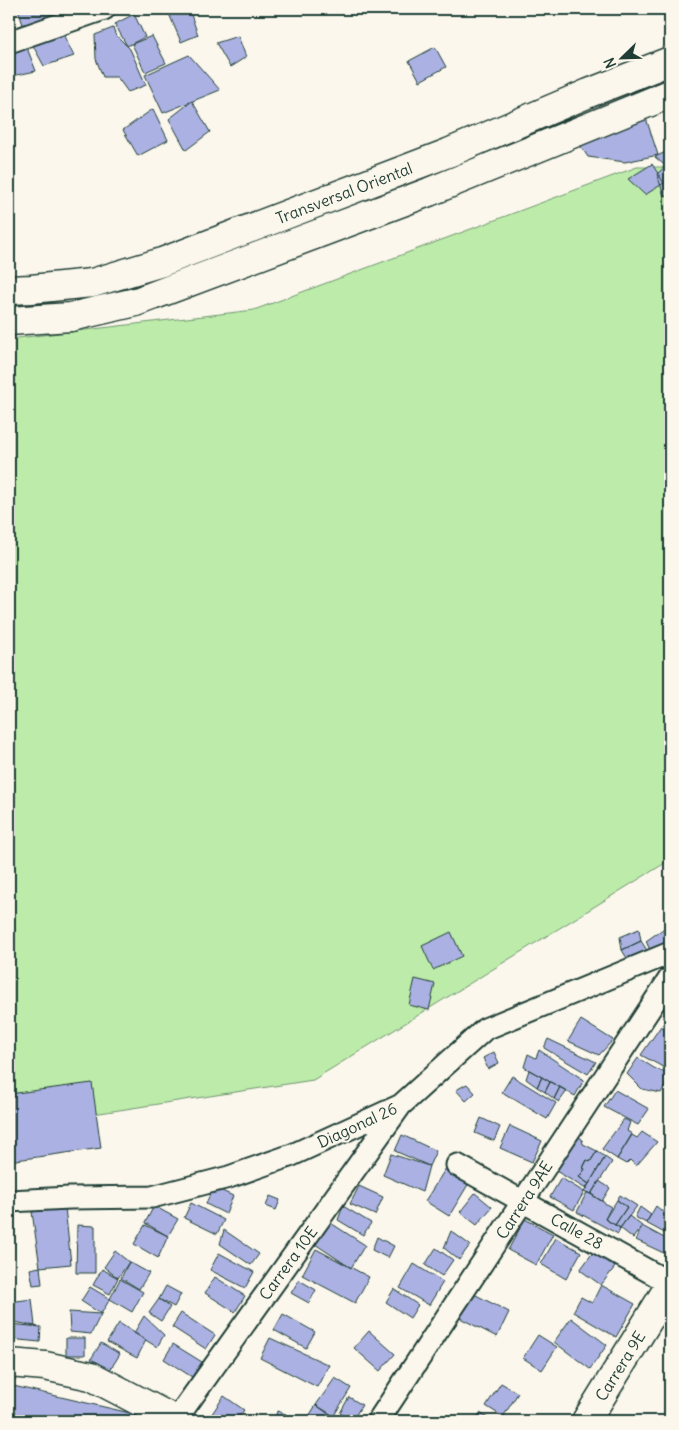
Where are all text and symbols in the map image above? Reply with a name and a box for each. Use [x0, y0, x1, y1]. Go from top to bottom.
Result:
north arrow [596, 32, 646, 82]
text: N [600, 55, 620, 71]
street label: Transversal Oriental [273, 158, 415, 228]
street label: Diagonal 26 [314, 1098, 400, 1152]
street label: Carrera 9AE [491, 1157, 557, 1243]
street label: Calle 28 [547, 1208, 607, 1254]
street label: Carrera 10E [255, 1222, 321, 1304]
street label: Carrera 9E [591, 1327, 649, 1405]

